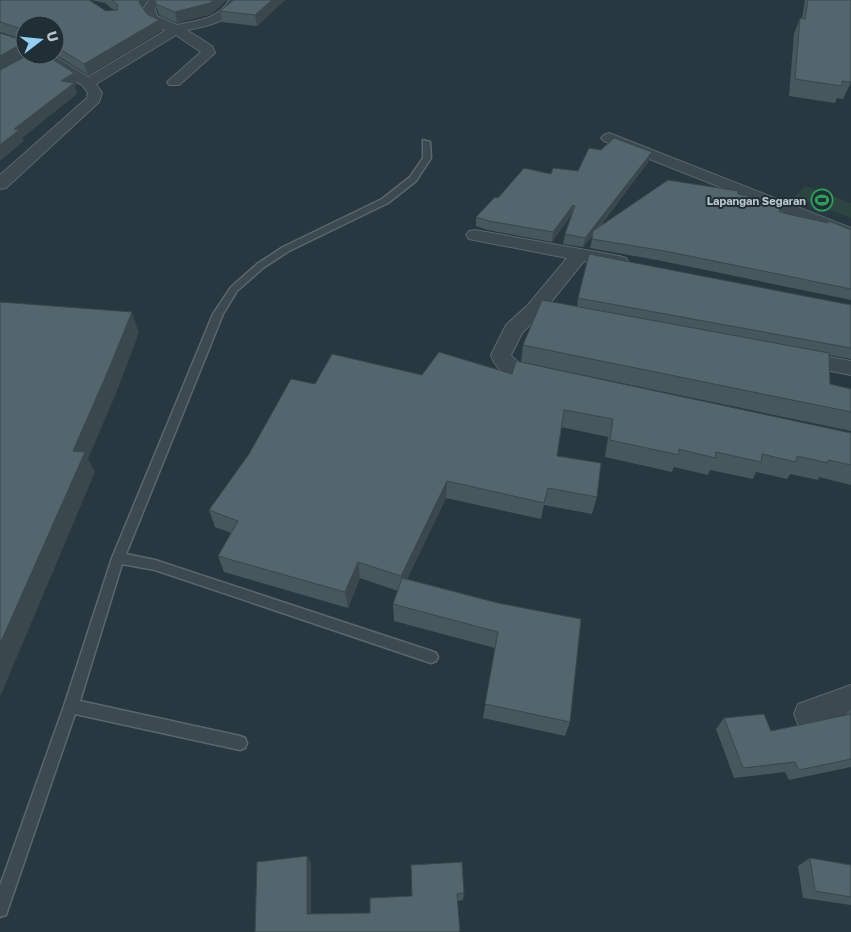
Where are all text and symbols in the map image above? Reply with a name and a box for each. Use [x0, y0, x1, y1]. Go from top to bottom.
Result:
north arrow [15, 15, 65, 65]
text: U [43, 29, 63, 44]
sports icon: Lapangan Segaran [810, 188, 834, 212]
place label: Lapangan Segaran [707, 194, 806, 207]

